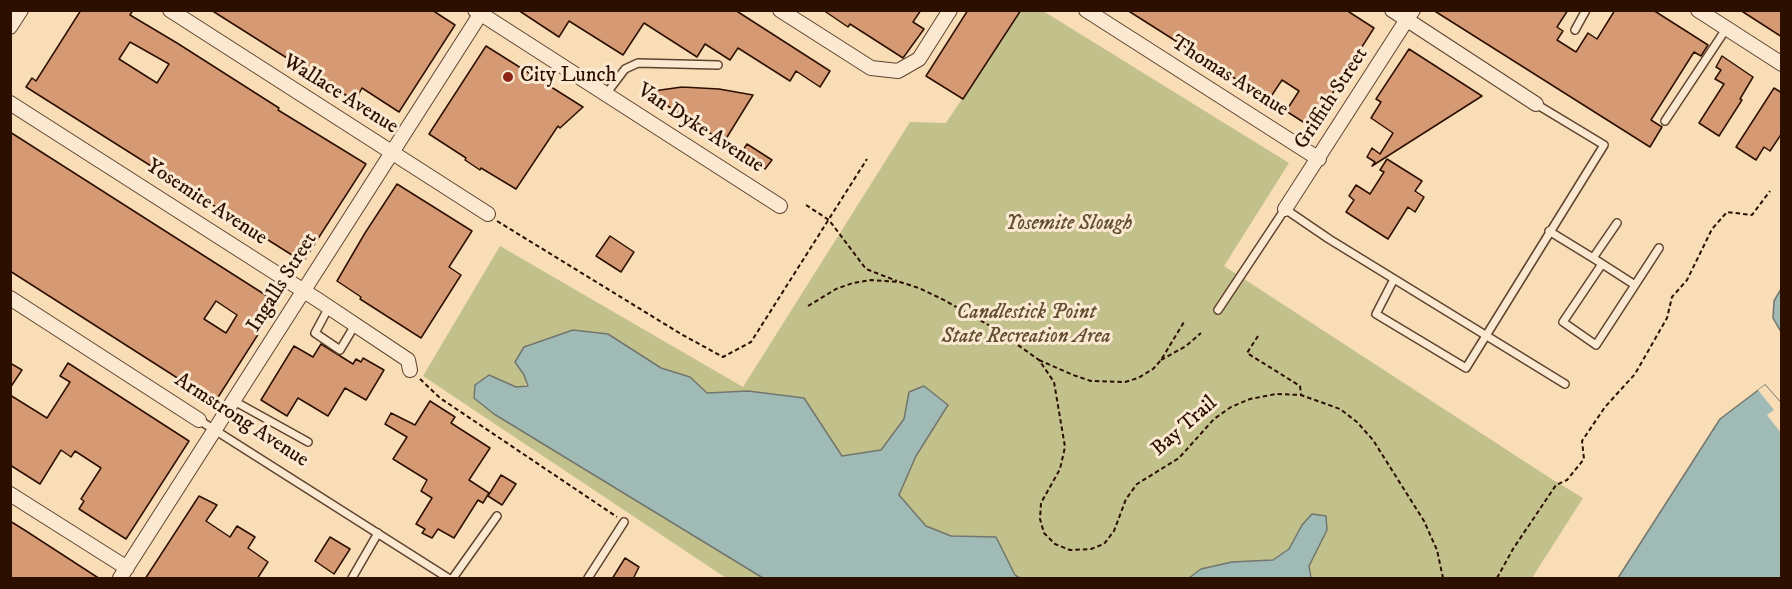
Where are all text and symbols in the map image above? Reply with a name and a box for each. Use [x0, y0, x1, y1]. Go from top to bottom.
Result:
street label: Thomas Avenue [1166, 31, 1292, 123]
street label: Griffith Street [1290, 43, 1374, 155]
street label: Wallace Avenue [278, 50, 402, 140]
place label: City Lunch [520, 64, 617, 90]
marker: City Lunch [501, 70, 515, 84]
street label: Van Dyke Avenue [632, 79, 768, 179]
street label: Yosemite Avenue [141, 154, 271, 252]
park label: Yosemite Slough [1006, 212, 1132, 238]
street label: Ingalls Street [242, 229, 324, 337]
park label: Candlestick Point State Recreation Area [941, 301, 1111, 351]
street label: Armstrong Avenue [169, 368, 313, 474]
street label: Bay Trail [1147, 392, 1223, 462]

